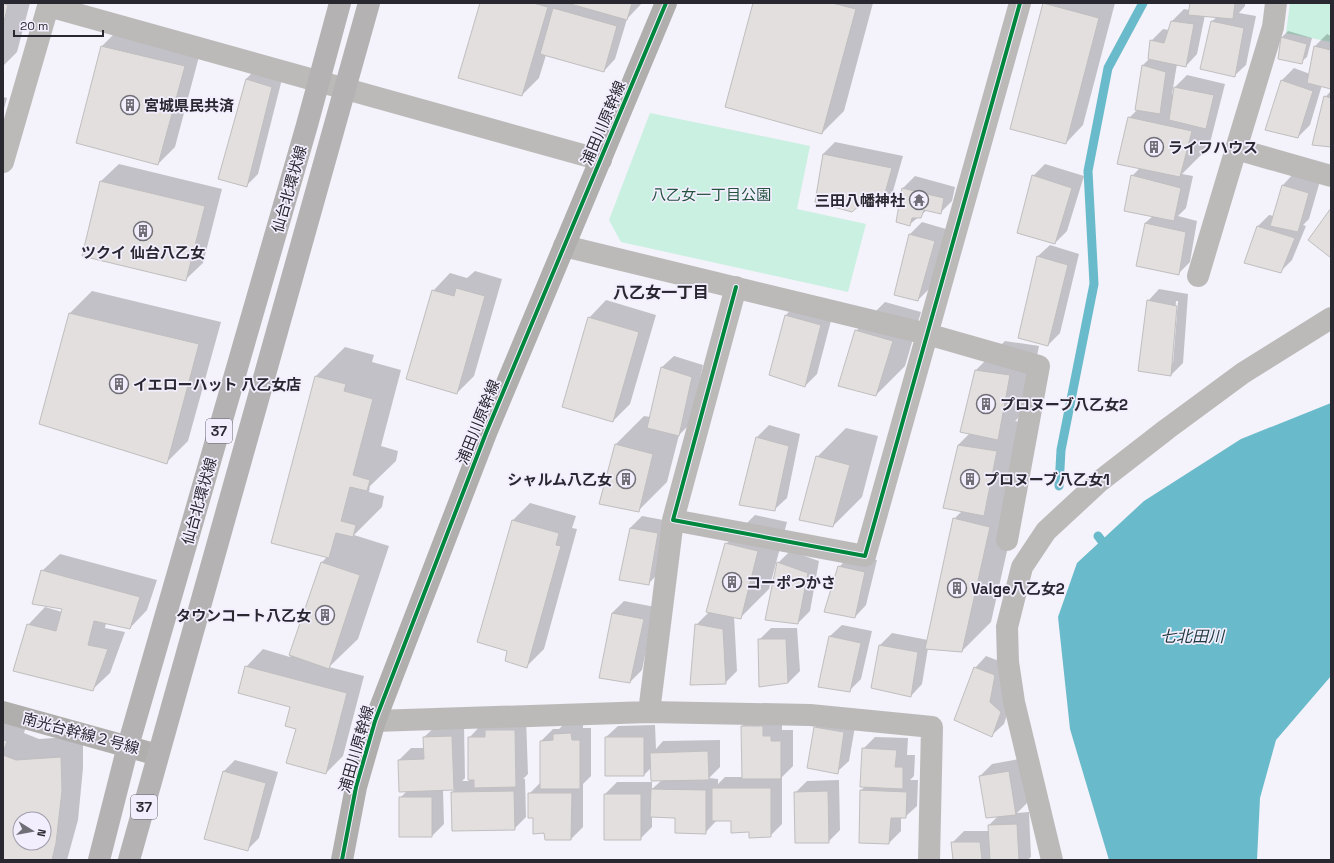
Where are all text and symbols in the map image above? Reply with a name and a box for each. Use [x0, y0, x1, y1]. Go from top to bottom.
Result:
scale bar [14, 12, 103, 38]
text: 20 m [20, 18, 48, 34]
street label: 浦田川原幹線 [577, 78, 629, 168]
building icon: 宮城県民共済 [119, 94, 141, 116]
place label: 宮城県民共済 [144, 96, 234, 115]
building icon: ライフハウス [1143, 136, 1165, 158]
place label: ライフハウス [1168, 138, 1258, 157]
street label: 仙台北環状線 [267, 143, 311, 235]
park label: 八乙女一丁目公園 [651, 185, 771, 204]
temple icon: 三田八幡神社 [908, 189, 930, 211]
place label: 三田八幡神社 [815, 191, 905, 210]
building icon: ツクイ 仙台八乙女 [132, 220, 154, 242]
place label: ツクイ 仙台八乙女 [81, 243, 205, 262]
district label: 八乙女一丁目 [613, 282, 709, 303]
building icon: イエローハット 八乙女店 [108, 373, 130, 395]
place label: イエローハット 八乙女店 [133, 375, 301, 394]
street label: 浦田川原幹線 [452, 377, 504, 467]
building icon: プロヌーブ八乙女2 [975, 393, 997, 415]
place label: プロヌーブ八乙女2 [1000, 395, 1128, 414]
road number: 37 [206, 419, 232, 443]
street label: 仙台北環状線 [177, 455, 221, 547]
building icon: シャルム八乙女 [615, 468, 637, 490]
building icon: プロヌーブ八乙女1 [959, 468, 981, 490]
place label: シャルム八乙女 [507, 470, 612, 489]
place label: プロヌーブ八乙女1 [984, 470, 1110, 489]
building icon: コーポつかさ [721, 571, 743, 593]
place label: コーポつかさ [746, 573, 836, 592]
building icon: Valge八乙女2 [946, 577, 968, 599]
place label: Valge八乙女2 [971, 579, 1065, 598]
building icon: タウンコート八乙女 [314, 604, 336, 626]
place label: タウンコート八乙女 [176, 606, 311, 625]
water label: 七北田川 [1160, 626, 1226, 647]
street label: 浦田川原幹線 [334, 703, 378, 795]
street label: 南光台幹線２号線 [21, 708, 141, 758]
road number: 37 [131, 795, 157, 819]
north arrow [12, 811, 52, 851]
text: N [34, 828, 49, 838]

